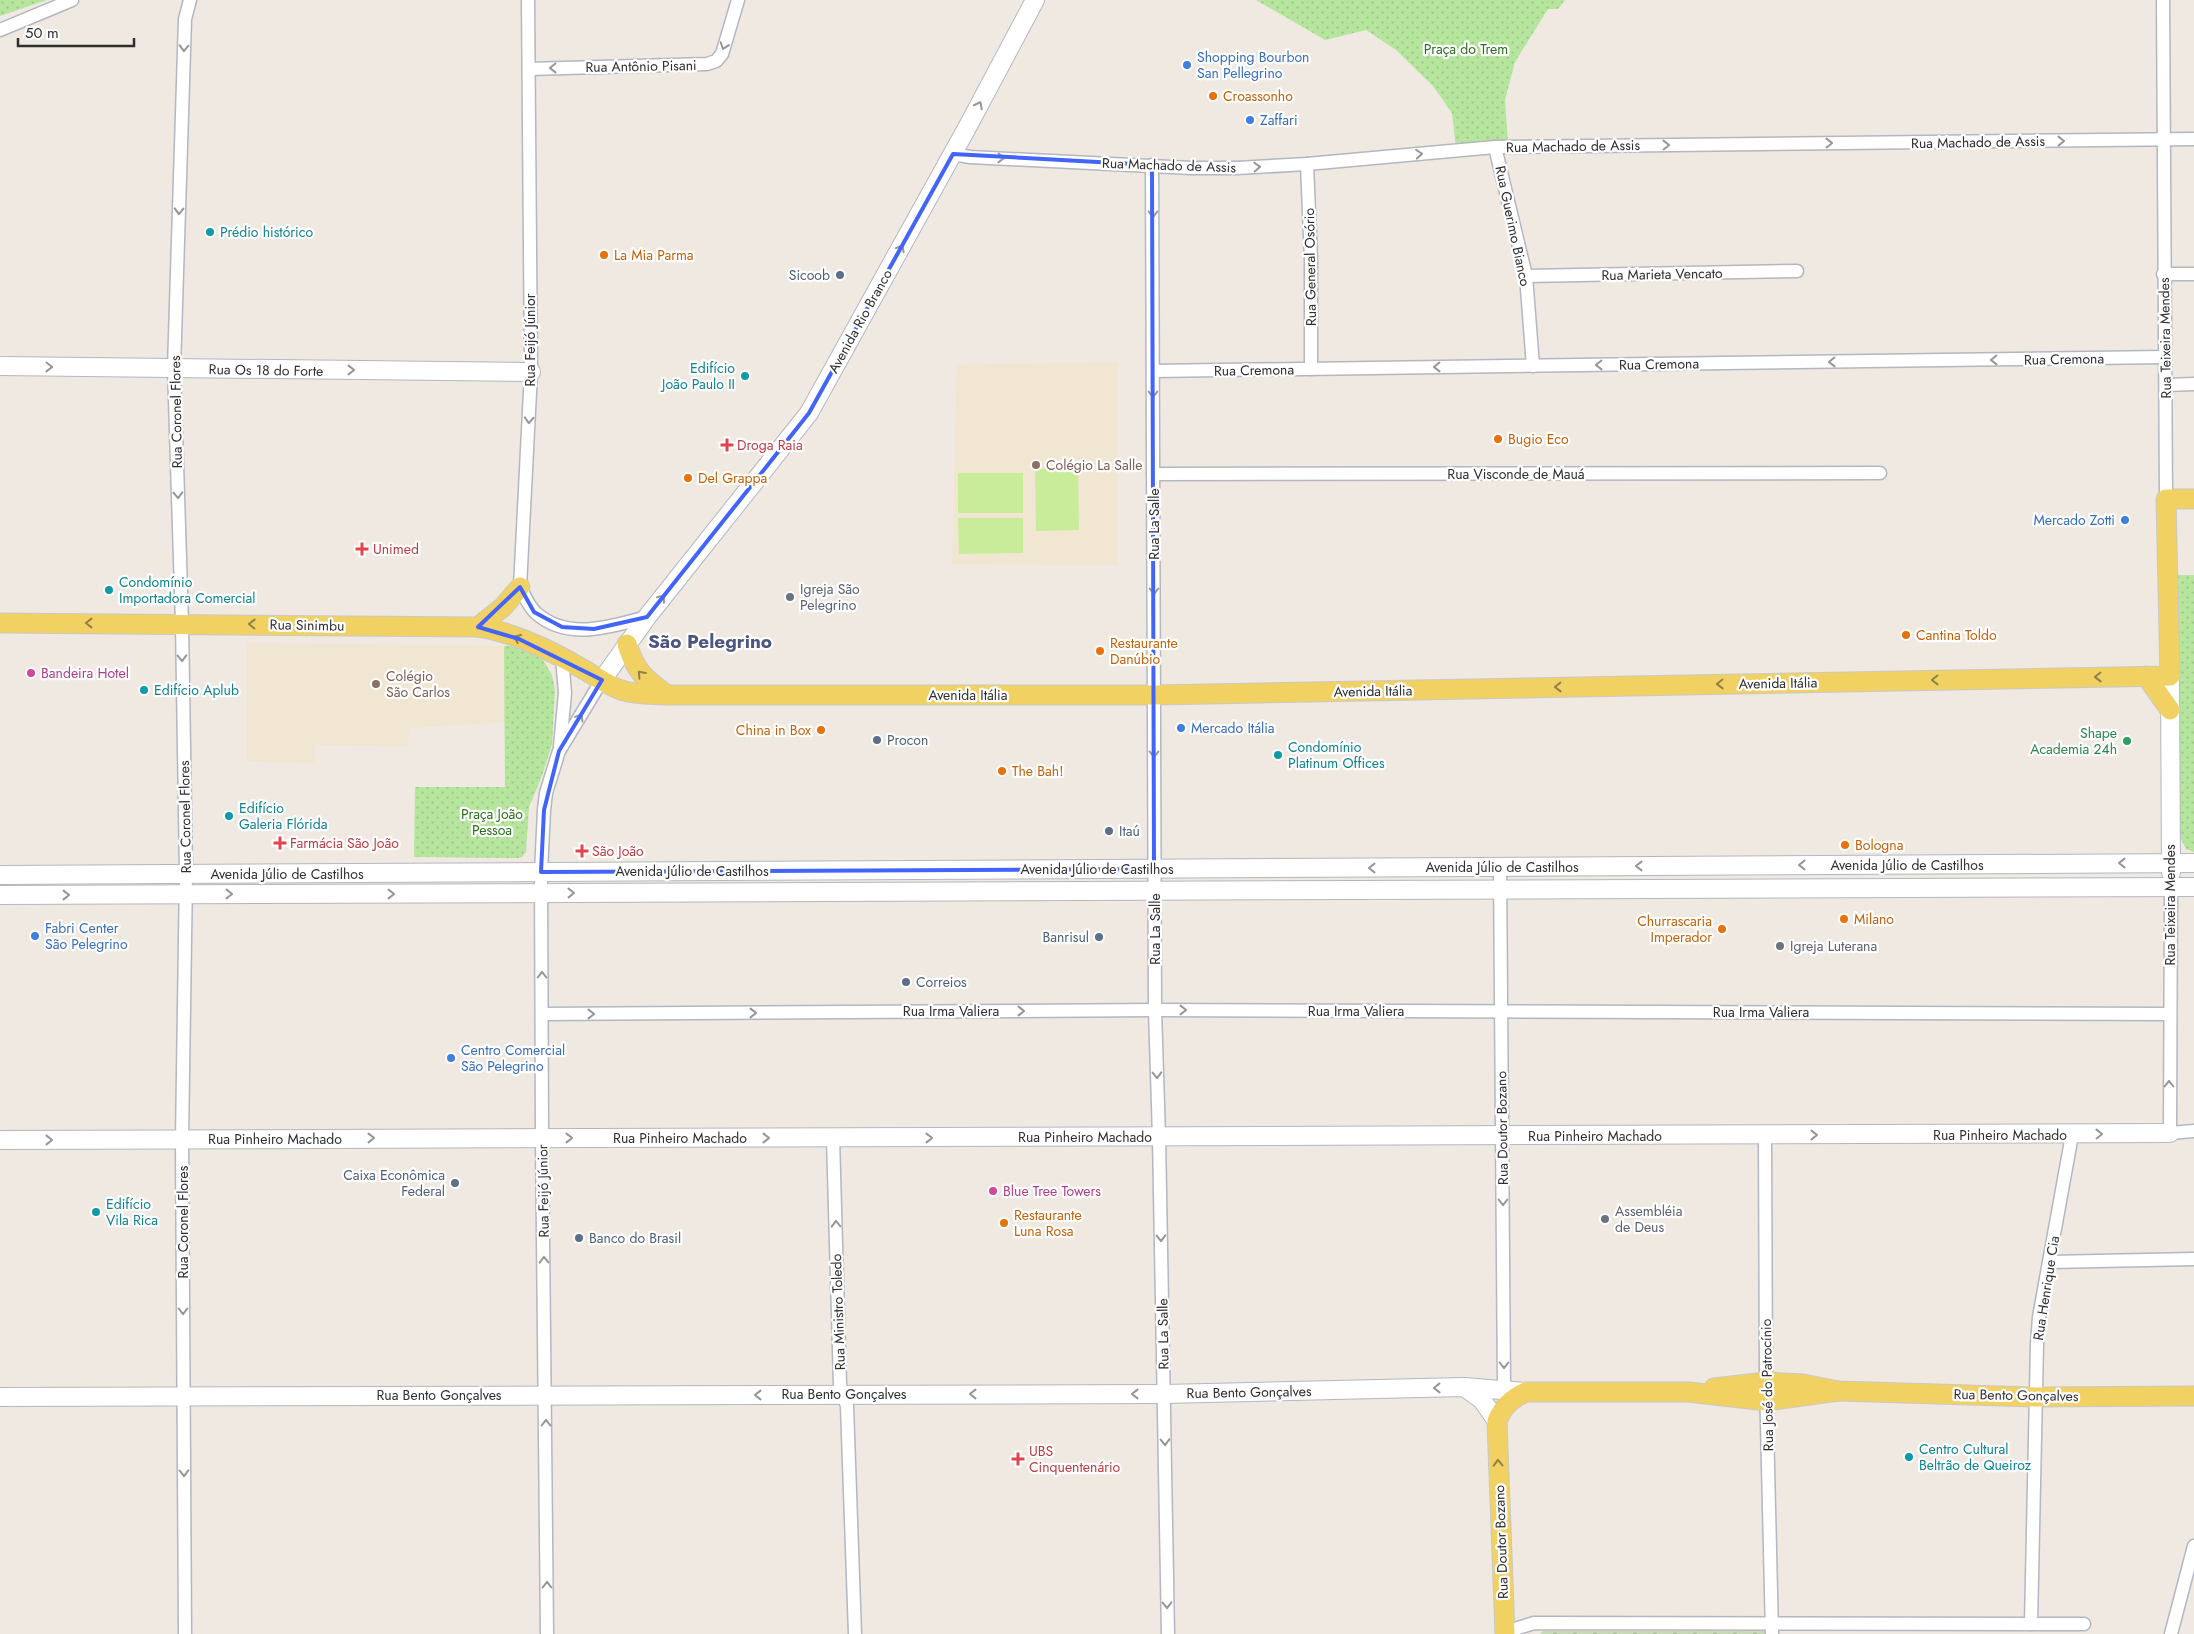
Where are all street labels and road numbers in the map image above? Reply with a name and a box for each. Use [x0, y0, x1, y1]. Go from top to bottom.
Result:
street label: Rua Antônio Pisani [585, 55, 697, 77]
street label: Rua Machado de Assis [1911, 131, 2046, 153]
street label: Rua Machado de Assis [1506, 135, 1641, 157]
street label: Rua Machado de Assis [1102, 153, 1237, 177]
street label: Rua Guerimo Bianco [1490, 164, 1536, 288]
street label: Rua General Osório [1299, 207, 1321, 326]
street label: Rua Marieta Vencato [1601, 263, 1723, 285]
street label: Avenida Rio Branco [823, 265, 897, 377]
street label: Rua Teixeira Mendes [2154, 277, 2176, 399]
street label: Rua Feijó Júnior [520, 293, 540, 387]
street label: Rua Cremona [2024, 348, 2104, 370]
street label: Rua Cremona [1619, 353, 1699, 375]
street label: Rua Coronel Flores [165, 355, 187, 469]
street label: Rua Os 18 do Forte [209, 359, 323, 381]
street label: Rua Cremona [1214, 359, 1294, 381]
street label: Rua Visconde de Mauá [1447, 464, 1585, 484]
street label: Rua La Salle [1144, 488, 1164, 560]
street label: Rua Sinimbu [269, 614, 345, 636]
street label: Avenida Itália [1738, 672, 1818, 694]
street label: Avenida Itália [1333, 680, 1413, 702]
street label: Avenida Itália [929, 685, 1007, 705]
street label: Rua Coronel Flores [174, 760, 196, 874]
street label: Rua Teixeira Mendes [2160, 844, 2180, 966]
street label: Avenida Júlio de Castilhos [1830, 855, 1984, 875]
street label: Avenida Júlio de Castilhos [1425, 857, 1579, 877]
street label: Avenida Júlio de Castilhos [1020, 859, 1174, 879]
street label: Avenida Júlio de Castilhos [615, 861, 769, 881]
street label: Avenida Júlio de Castilhos [210, 864, 364, 884]
street label: Rua La Salle [1145, 893, 1165, 965]
street label: Rua Irma Valiera [903, 1001, 999, 1021]
street label: Rua Irma Valiera [1308, 1001, 1404, 1021]
street label: Rua Irma Valiera [1713, 1002, 1809, 1022]
street label: Rua Doutor Bozano [1491, 1070, 1513, 1185]
street label: Rua Pinheiro Machado [1933, 1125, 2067, 1145]
street label: Rua Pinheiro Machado [1528, 1126, 1662, 1146]
street label: Rua Pinheiro Machado [1018, 1127, 1152, 1147]
street label: Rua Pinheiro Machado [613, 1128, 747, 1148]
street label: Rua Pinheiro Machado [208, 1129, 342, 1149]
street label: Rua Feijó Júnior [532, 1144, 554, 1238]
street label: Rua Coronel Flores [173, 1165, 193, 1278]
street label: Rua Henrique Cia [2028, 1234, 2064, 1342]
street label: Rua Ministro Toledo [826, 1253, 850, 1370]
street label: Rua La Salle [1152, 1298, 1174, 1370]
street label: Rua José do Patrocínio [1756, 1318, 1778, 1451]
street label: Rua Bento Gonçalves [1186, 1381, 1312, 1403]
street label: Rua Bento Gonçalves [782, 1384, 907, 1404]
street label: Rua Bento Gonçalves [1953, 1384, 2079, 1406]
street label: Rua Bento Gonçalves [377, 1385, 502, 1405]
street label: Rua Doutor Bozano [1489, 1484, 1513, 1599]

